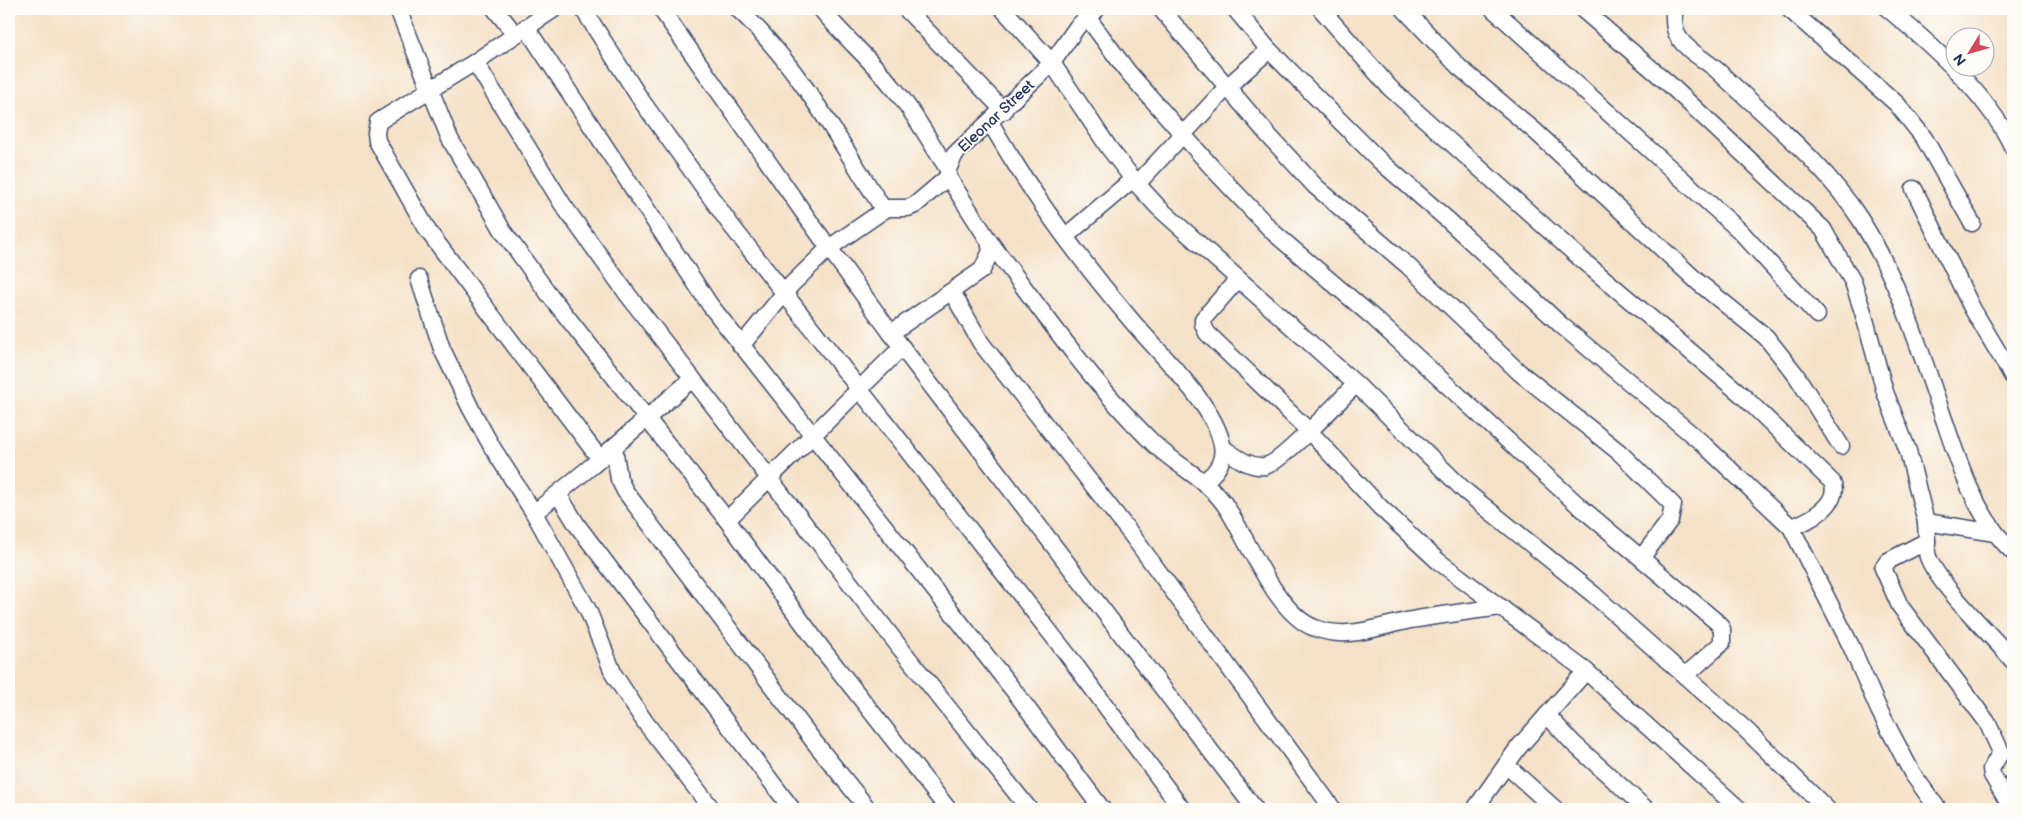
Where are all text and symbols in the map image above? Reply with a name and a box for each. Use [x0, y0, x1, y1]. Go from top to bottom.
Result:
north arrow [1944, 28, 1994, 78]
text: N [1950, 50, 1970, 69]
street label: Eleonar Street [954, 76, 1039, 157]

